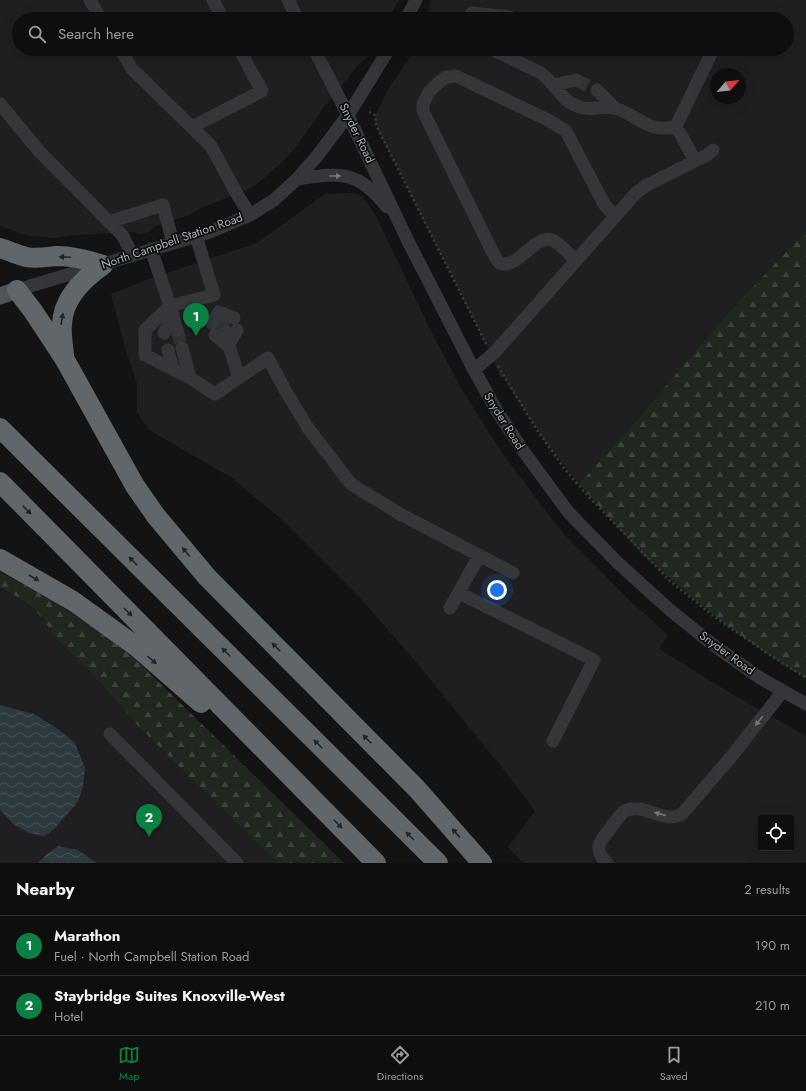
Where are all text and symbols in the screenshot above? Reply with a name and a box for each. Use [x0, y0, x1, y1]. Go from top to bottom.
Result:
search box [12, 12, 794, 56]
icon: search [26, 23, 48, 45]
text: Search here [58, 23, 134, 45]
north arrow [710, 68, 746, 104]
street label: Snyder Road [335, 100, 379, 166]
one-way arrow [329, 172, 341, 179]
street label: North Campbell Station Road [99, 208, 245, 274]
one-way arrow [59, 253, 71, 260]
pin: 1 [183, 303, 209, 336]
one-way arrow [60, 313, 66, 325]
street label: Snyder Road [479, 389, 529, 453]
one-way arrow [22, 505, 32, 515]
one-way arrow [182, 547, 191, 558]
one-way arrow [128, 556, 138, 566]
one-way arrow [28, 575, 40, 582]
your location [487, 580, 507, 600]
one-way arrow [124, 607, 133, 617]
street label: Snyder Road [696, 627, 758, 679]
one-way arrow [271, 642, 280, 651]
one-way arrow [221, 647, 231, 657]
one-way arrow [147, 655, 157, 665]
one-way arrow [755, 716, 763, 727]
one-way arrow [362, 734, 372, 744]
one-way arrow [313, 739, 323, 749]
pin: 2 [136, 804, 162, 837]
one-way arrow [654, 811, 666, 817]
map controls [758, 815, 794, 851]
button: locate [758, 815, 794, 851]
one-way arrow [333, 819, 343, 829]
one-way arrow [452, 828, 461, 839]
one-way arrow [405, 831, 415, 840]
text: Nearby [16, 877, 74, 901]
text: 2 results [744, 880, 790, 899]
text: Marathon [54, 925, 120, 947]
text: 1 [26, 936, 32, 955]
text: 190 m [755, 936, 790, 955]
text: Fuel · North Campbell Station Road [54, 947, 249, 966]
text: Staybridge Suites Knoxville-West [54, 985, 285, 1007]
text: 2 [25, 996, 33, 1015]
text: 210 m [755, 996, 790, 1015]
text: Hotel [54, 1007, 83, 1026]
tab: Map [118, 1044, 140, 1084]
tab: Directions [377, 1044, 423, 1084]
tab: Saved [660, 1044, 688, 1084]

